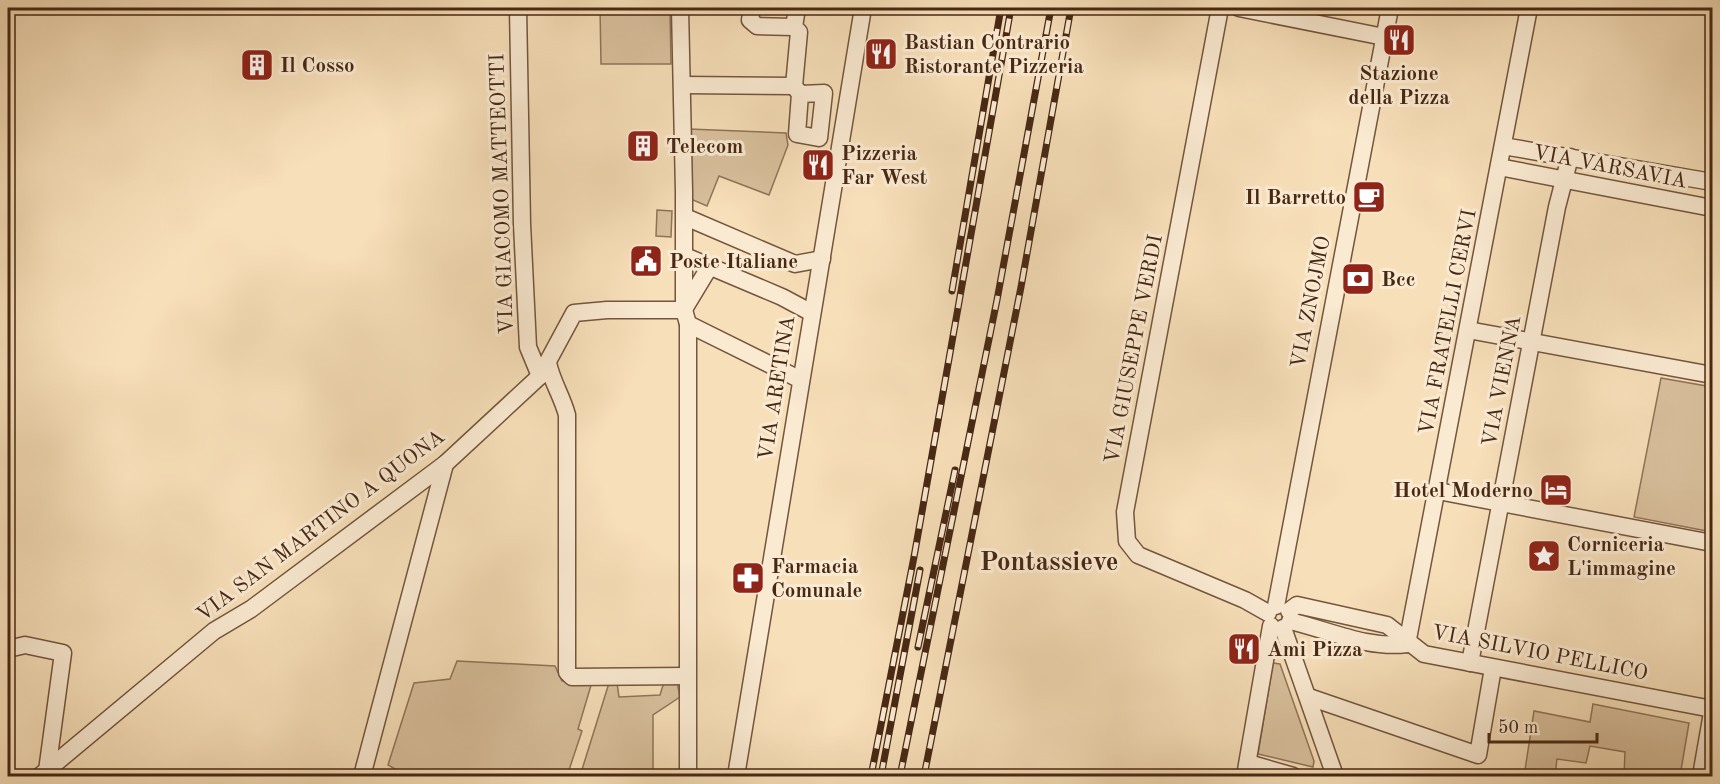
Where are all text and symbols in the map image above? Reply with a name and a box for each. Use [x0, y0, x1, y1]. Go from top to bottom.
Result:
restaurant icon: Stazione della Pizza [1381, 22, 1417, 58]
place label: Bastian Contrario Ristorante Pizzeria [904, 33, 1084, 78]
restaurant icon: Bastian Contrario Ristorante Pizzeria [863, 36, 899, 72]
building icon: Il Cosso [239, 47, 275, 83]
street label: VIA GIACOMO MATTEOTTI [487, 53, 518, 335]
place label: Il Cosso [280, 56, 355, 77]
place label: Stazione della Pizza [1348, 64, 1450, 109]
building icon: Telecom [625, 128, 661, 164]
place label: Telecom [666, 137, 743, 158]
street label: VIA VARSAVIA [1531, 142, 1688, 193]
place label: Pizzeria Far West [841, 144, 928, 189]
restaurant icon: Pizzeria Far West [800, 147, 836, 183]
cafe icon: Il Barretto [1351, 179, 1387, 215]
place label: Il Barretto [1245, 188, 1346, 209]
street label: VIA FRATELLI CERVI [1416, 208, 1481, 437]
street label: VIA GIUSEPPE VERDI [1102, 233, 1167, 466]
street label: VIA ZNOJMO [1288, 234, 1335, 370]
public building icon: Poste Italiane [628, 243, 664, 279]
place label: Poste Italiane [669, 252, 798, 273]
bank icon: Bcc [1340, 261, 1376, 297]
place label: Bcc [1381, 270, 1416, 291]
street label: VIA ARETINA [756, 314, 799, 462]
street label: VIA VIENNA [1479, 314, 1525, 449]
street label: VIA SAN MARTINO A QUONA [193, 426, 449, 626]
hotel icon: Hotel Moderno [1538, 472, 1574, 508]
place label: Hotel Moderno [1393, 481, 1533, 502]
place label: Corniceria L'immagine [1567, 535, 1676, 580]
place icon: Corniceria L'immagine [1526, 538, 1562, 574]
district label: Pontassieve [979, 549, 1119, 576]
place label: Farmacia Comunale [771, 557, 863, 602]
pharmacy icon: Farmacia Comunale [730, 560, 766, 596]
street label: VIA SILVIO PELLICO [1430, 622, 1650, 685]
restaurant icon: Ami Pizza [1226, 631, 1262, 667]
place label: Ami Pizza [1267, 640, 1363, 661]
scale bar [1489, 706, 1597, 744]
text: 50 m [1498, 719, 1538, 737]

